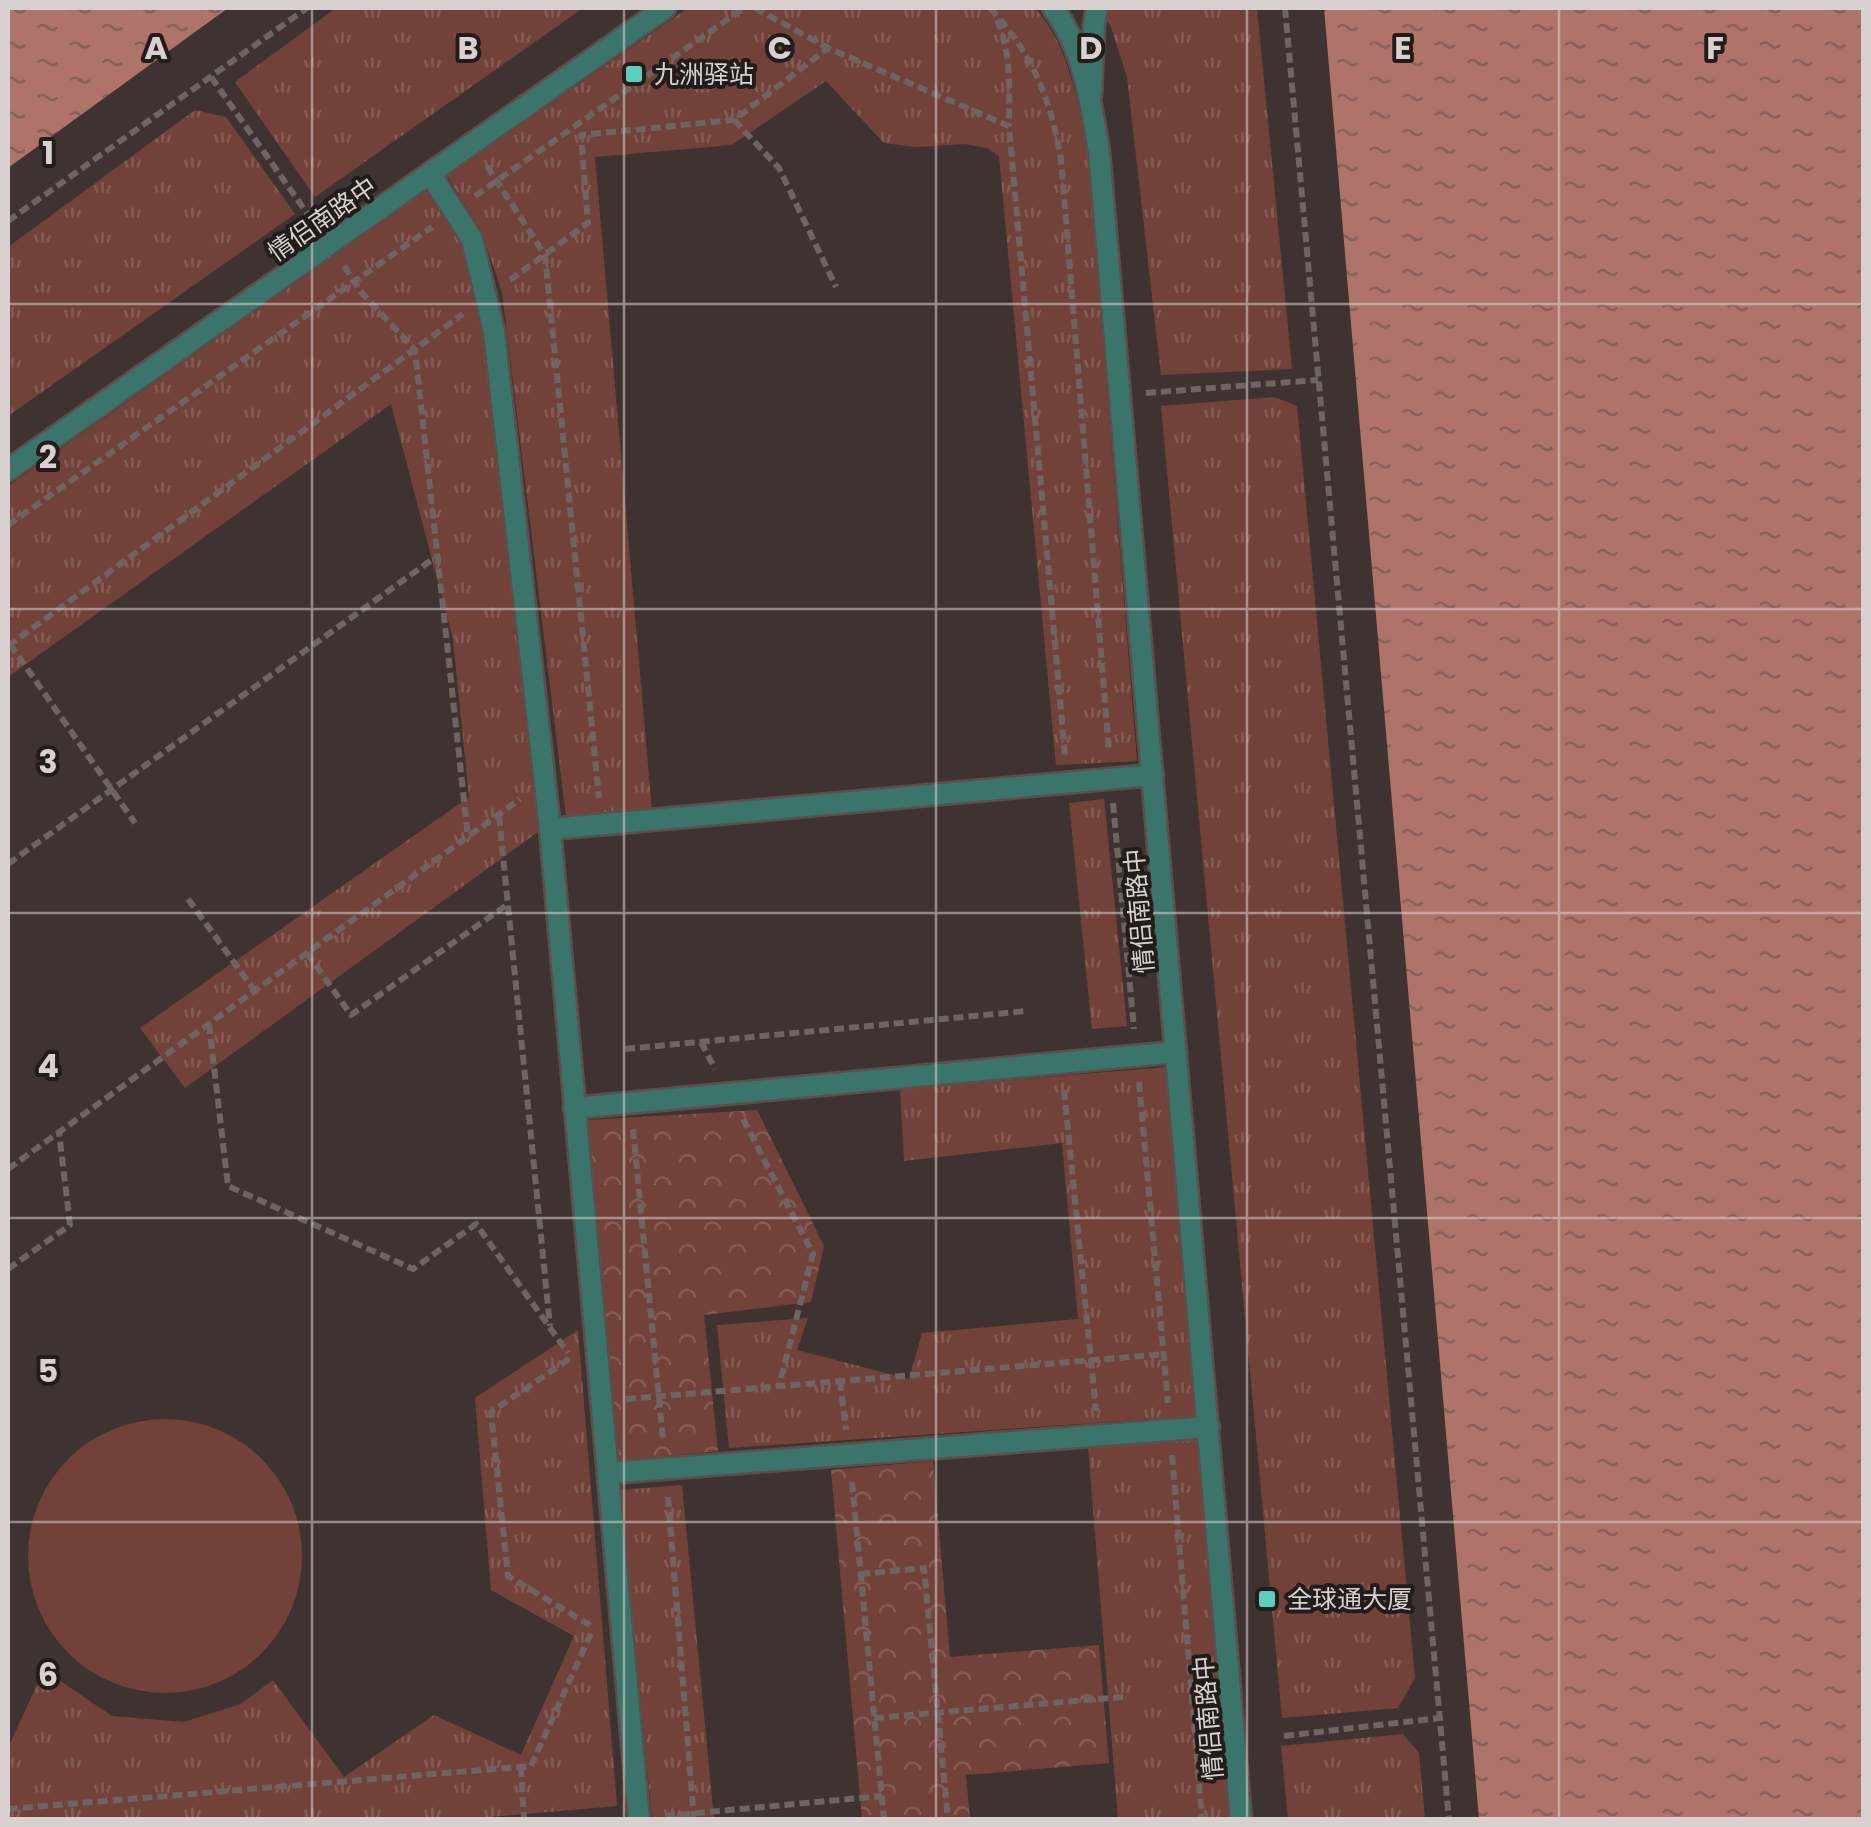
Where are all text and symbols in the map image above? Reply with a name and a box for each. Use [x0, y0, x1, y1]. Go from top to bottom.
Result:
text: A [144, 25, 168, 70]
text: B [457, 25, 479, 70]
text: C [768, 25, 792, 70]
text: D [1079, 25, 1103, 70]
text: E [1394, 25, 1412, 70]
text: F [1706, 25, 1724, 70]
place label: 九洲驿站 [654, 57, 754, 92]
marker: 九洲驿站 [623, 63, 645, 85]
text: 1 [42, 130, 54, 175]
street label: 情侣南路中 [261, 169, 384, 270]
text: 2 [39, 434, 57, 479]
text: 3 [38, 739, 58, 784]
street label: 情侣南路中 [1117, 847, 1162, 975]
text: 4 [37, 1043, 59, 1088]
text: 5 [38, 1348, 58, 1393]
place label: 全球通大厦 [1287, 1582, 1412, 1617]
marker: 全球通大厦 [1256, 1588, 1278, 1610]
text: 6 [38, 1652, 58, 1697]
street label: 情侣南路中 [1186, 1654, 1231, 1782]

